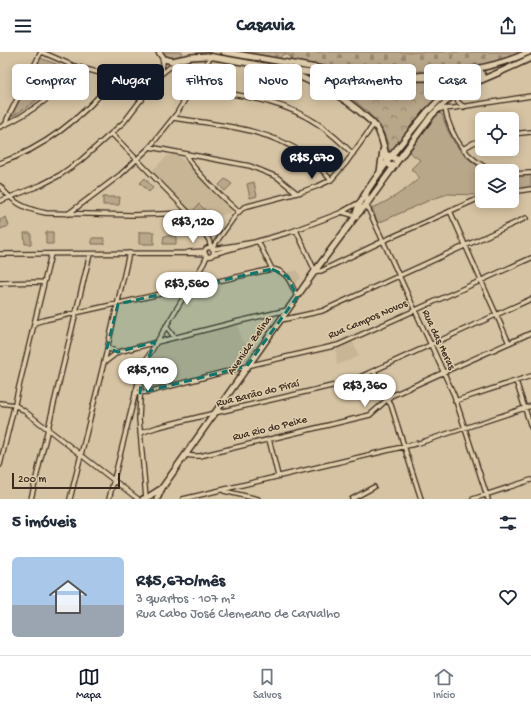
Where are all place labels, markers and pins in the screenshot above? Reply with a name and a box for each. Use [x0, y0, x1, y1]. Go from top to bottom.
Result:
pin: R$5,670 [275, 146, 349, 180]
pin: R$3,120 [156, 210, 230, 244]
pin: R$3,560 [150, 272, 224, 306]
pin: R$5,110 [111, 358, 185, 392]
pin: R$3,360 [328, 374, 402, 408]

